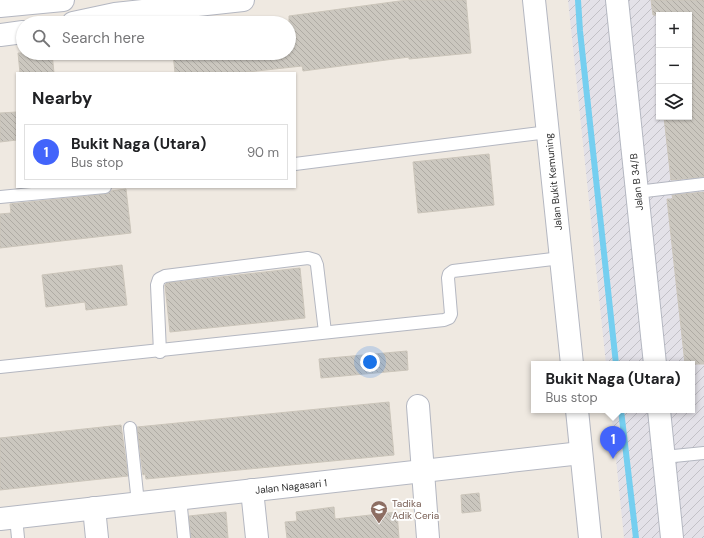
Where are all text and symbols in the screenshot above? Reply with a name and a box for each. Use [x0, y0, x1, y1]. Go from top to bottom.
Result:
map controls [656, 12, 692, 120]
button: + [656, 12, 692, 48]
search box [16, 16, 296, 60]
icon: search [30, 27, 52, 49]
text: Search here [62, 28, 145, 48]
button: − [656, 48, 692, 84]
button: layers [656, 84, 692, 120]
text: Nearby [32, 87, 92, 109]
street label: Jalan Bukit Kemuning [542, 132, 565, 231]
text: Bukit Naga (Utara) [71, 134, 206, 154]
text: 1 [44, 144, 48, 161]
text: 90 m [247, 144, 279, 161]
street label: Jalan B 34/B [627, 153, 646, 211]
text: Bus stop [71, 154, 123, 171]
your location [360, 352, 380, 372]
popup [531, 361, 695, 413]
text: Bukit Naga (Utara) [545, 369, 681, 389]
text: Bus stop [545, 389, 598, 406]
pin: 1 [600, 426, 626, 459]
street label: Jalan Nagasari 1 [254, 476, 328, 497]
place label: Tadika Adik Ceria [392, 497, 439, 522]
school or university icon: Tadika Adik Ceria [369, 499, 389, 524]

